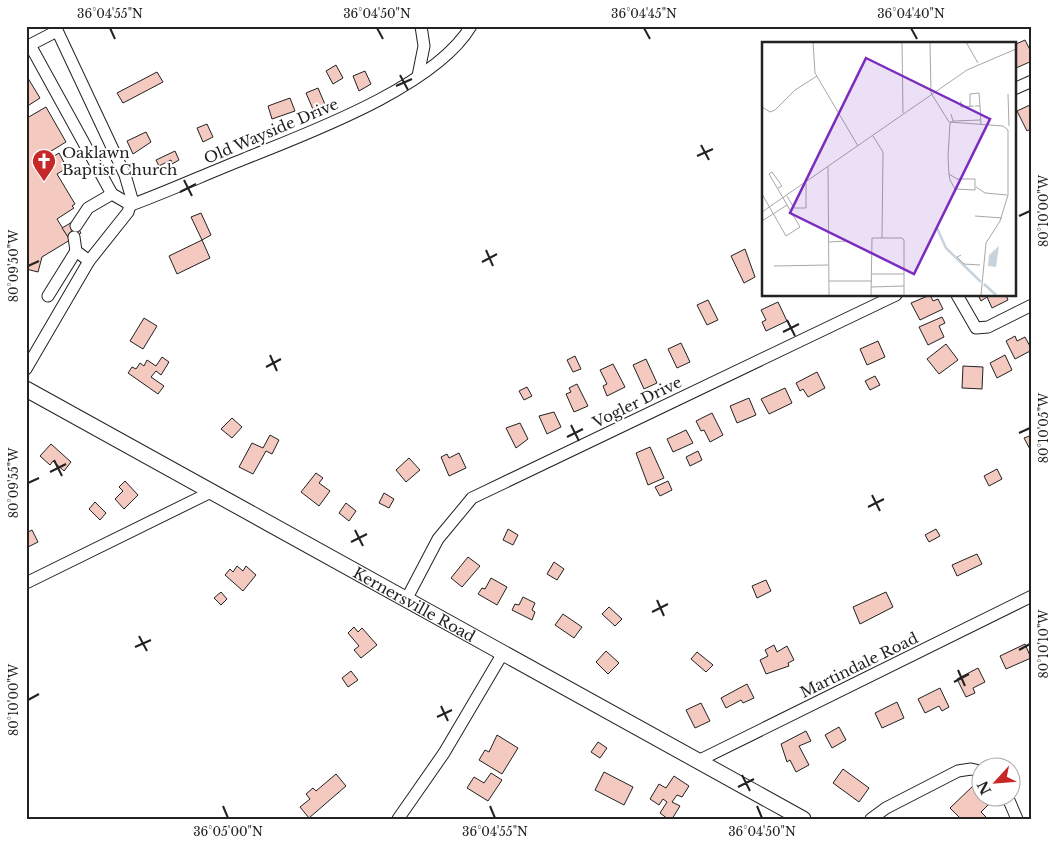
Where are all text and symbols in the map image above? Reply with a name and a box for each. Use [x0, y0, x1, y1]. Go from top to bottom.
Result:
text: 36°04'55"N [77, 6, 143, 21]
text: 36°04'50"N [343, 6, 411, 21]
text: 36°04'45"N [611, 6, 677, 21]
text: 36°04'40"N [877, 6, 945, 21]
inset map [762, 42, 1016, 296]
street label: Old Wayside Drive [201, 94, 341, 168]
place label: Oaklawn Baptist Church [62, 143, 177, 179]
church icon: Oaklawn Baptist Church [31, 148, 57, 182]
text: 80°10'00"W [1036, 174, 1051, 247]
text: 80°09'50"W [6, 229, 21, 302]
street label: Vogler Drive [588, 372, 685, 432]
text: 80°10'05"W [1036, 392, 1051, 463]
text: 80°09'55"W [6, 447, 21, 518]
street label: Kernersville Road [350, 563, 479, 645]
text: 80°10'10"W [1036, 609, 1051, 678]
street label: Martindale Road [797, 628, 921, 702]
text: 80°10'00"W [6, 663, 21, 736]
north arrow [970, 758, 1020, 808]
text: N [973, 778, 995, 798]
text: 36°05'00"N [193, 824, 263, 839]
text: 36°04'55"N [462, 824, 528, 839]
text: 36°04'50"N [728, 824, 796, 839]

